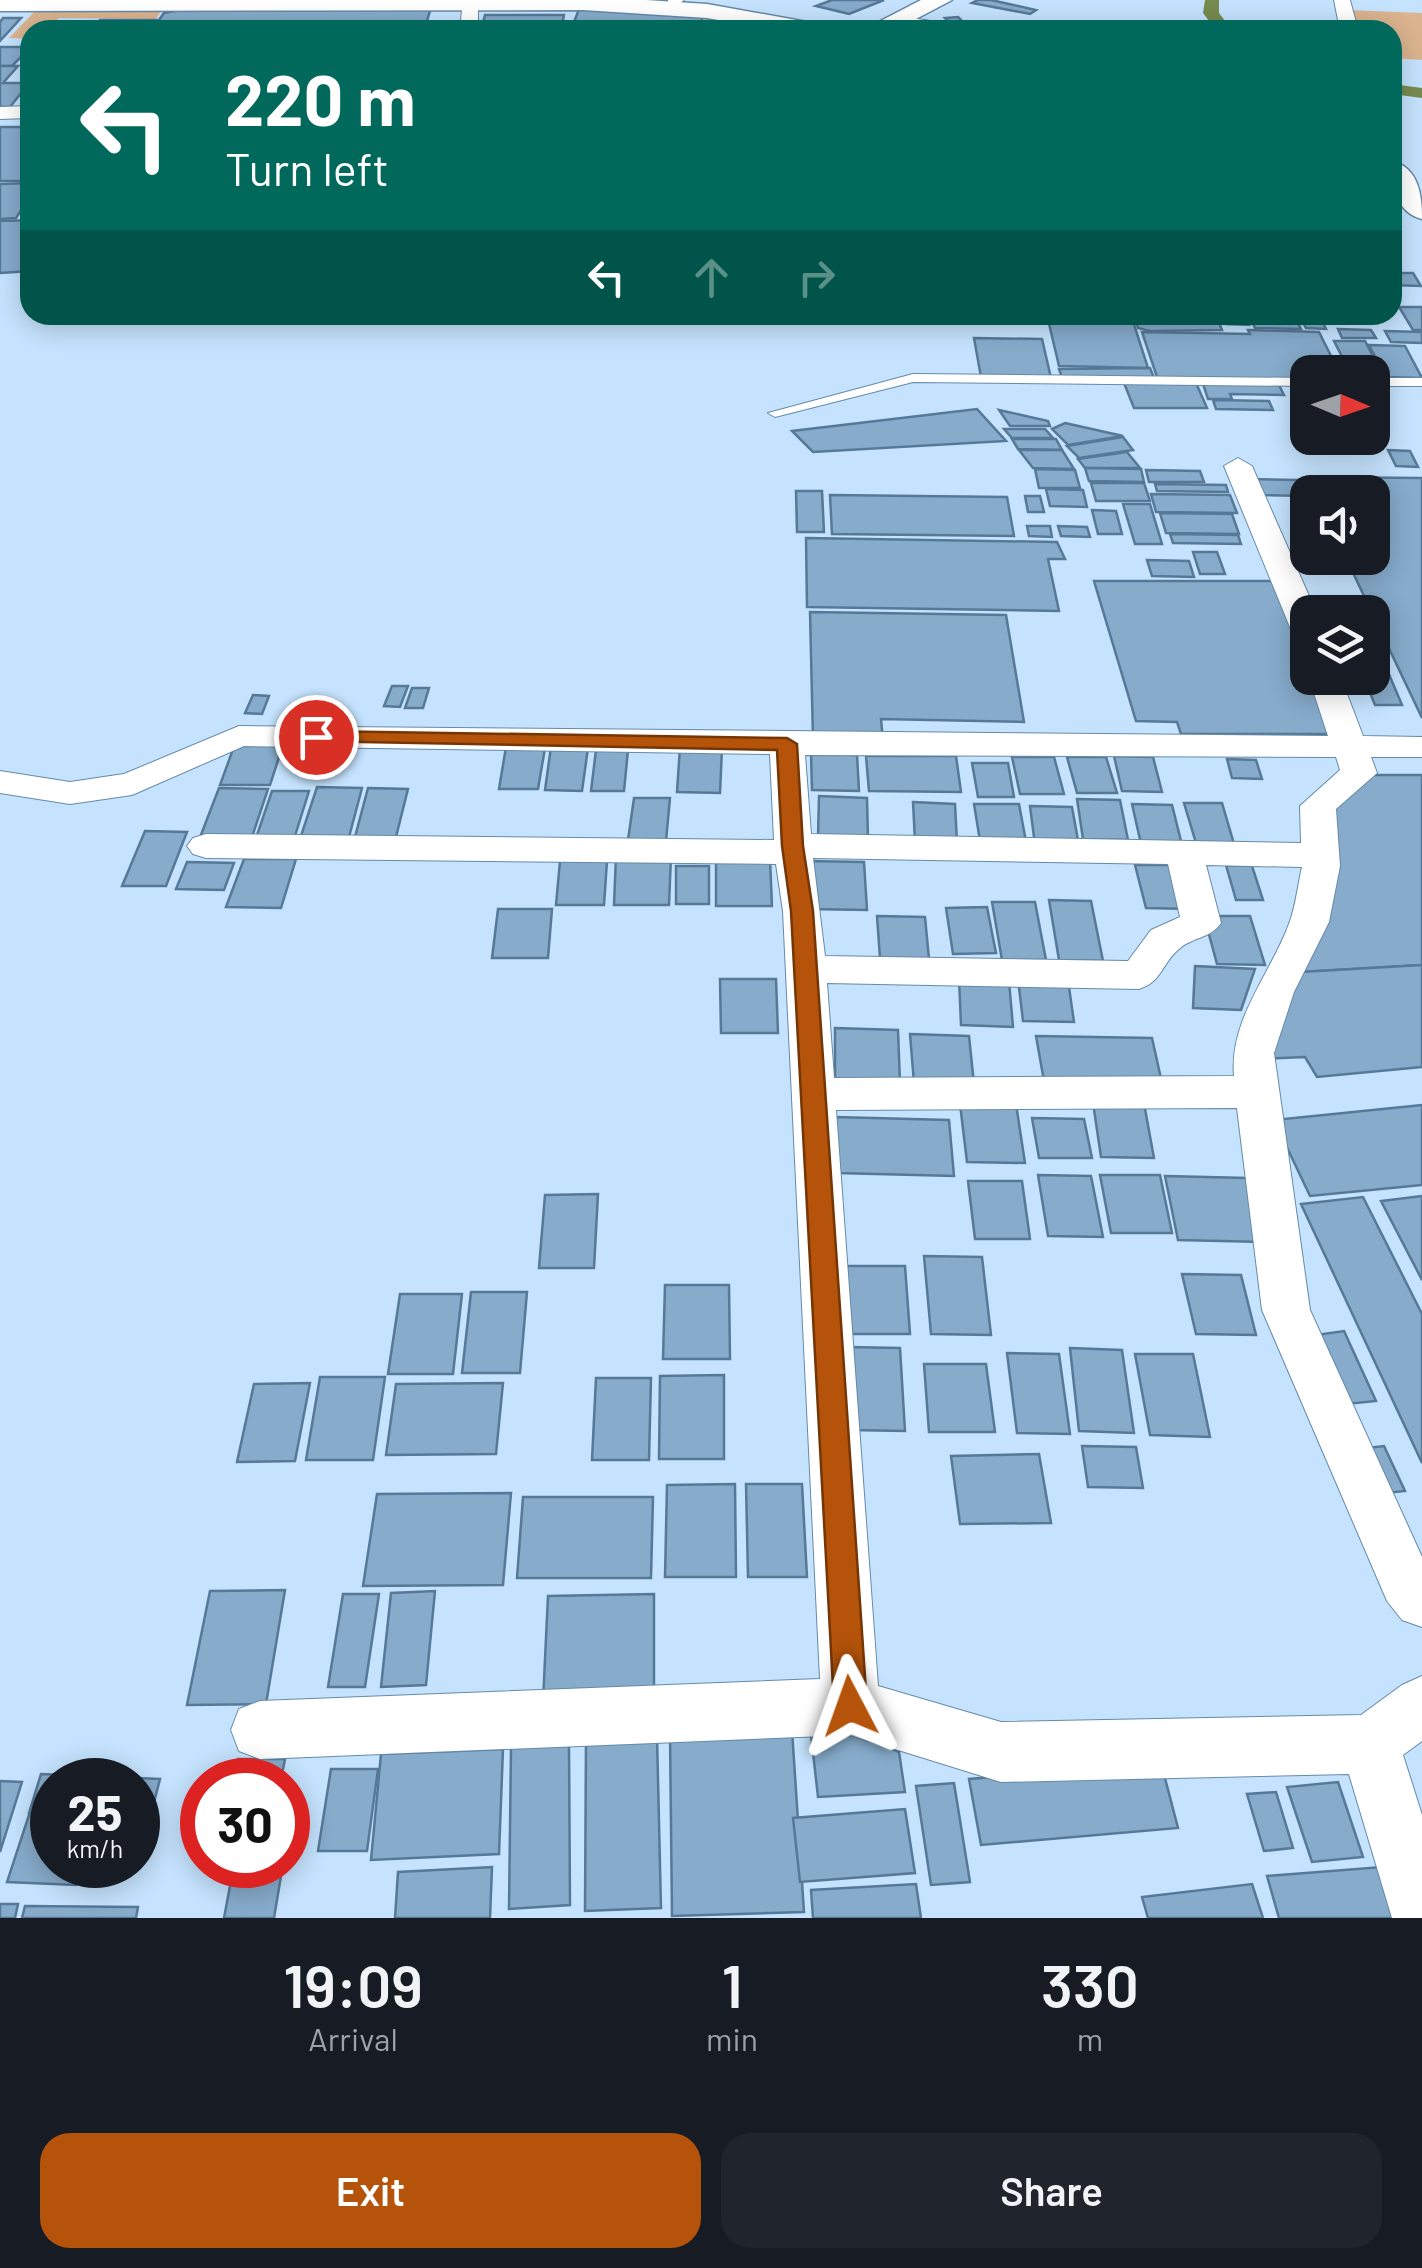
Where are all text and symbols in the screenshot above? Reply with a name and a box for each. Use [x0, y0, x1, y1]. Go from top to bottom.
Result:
text: 220 m [225, 56, 416, 140]
icon: left [60, 60, 190, 190]
text: Turn left [225, 141, 389, 195]
icon: left [579, 250, 634, 305]
icon: ahead [684, 250, 739, 305]
icon: right [789, 250, 844, 305]
north arrow [1290, 355, 1390, 455]
map controls [1290, 355, 1390, 695]
button: sound [1290, 475, 1390, 575]
button: layers [1290, 595, 1390, 695]
pin [274, 695, 359, 780]
icon: arrive [289, 710, 344, 765]
position arrow [798, 1654, 902, 1758]
speed limit sign: 30 [180, 1758, 310, 1888]
text: 25 [68, 1781, 122, 1841]
text: km/h [67, 1833, 123, 1863]
text: 19:09 [283, 1948, 423, 2020]
text: 1 [721, 1948, 743, 2020]
text: 330 [1041, 1948, 1139, 2020]
text: Arrival [308, 2019, 398, 2057]
text: min [706, 2019, 758, 2057]
text: m [1077, 2019, 1103, 2057]
button: Exit [40, 2133, 701, 2248]
button: Share [721, 2133, 1382, 2248]

